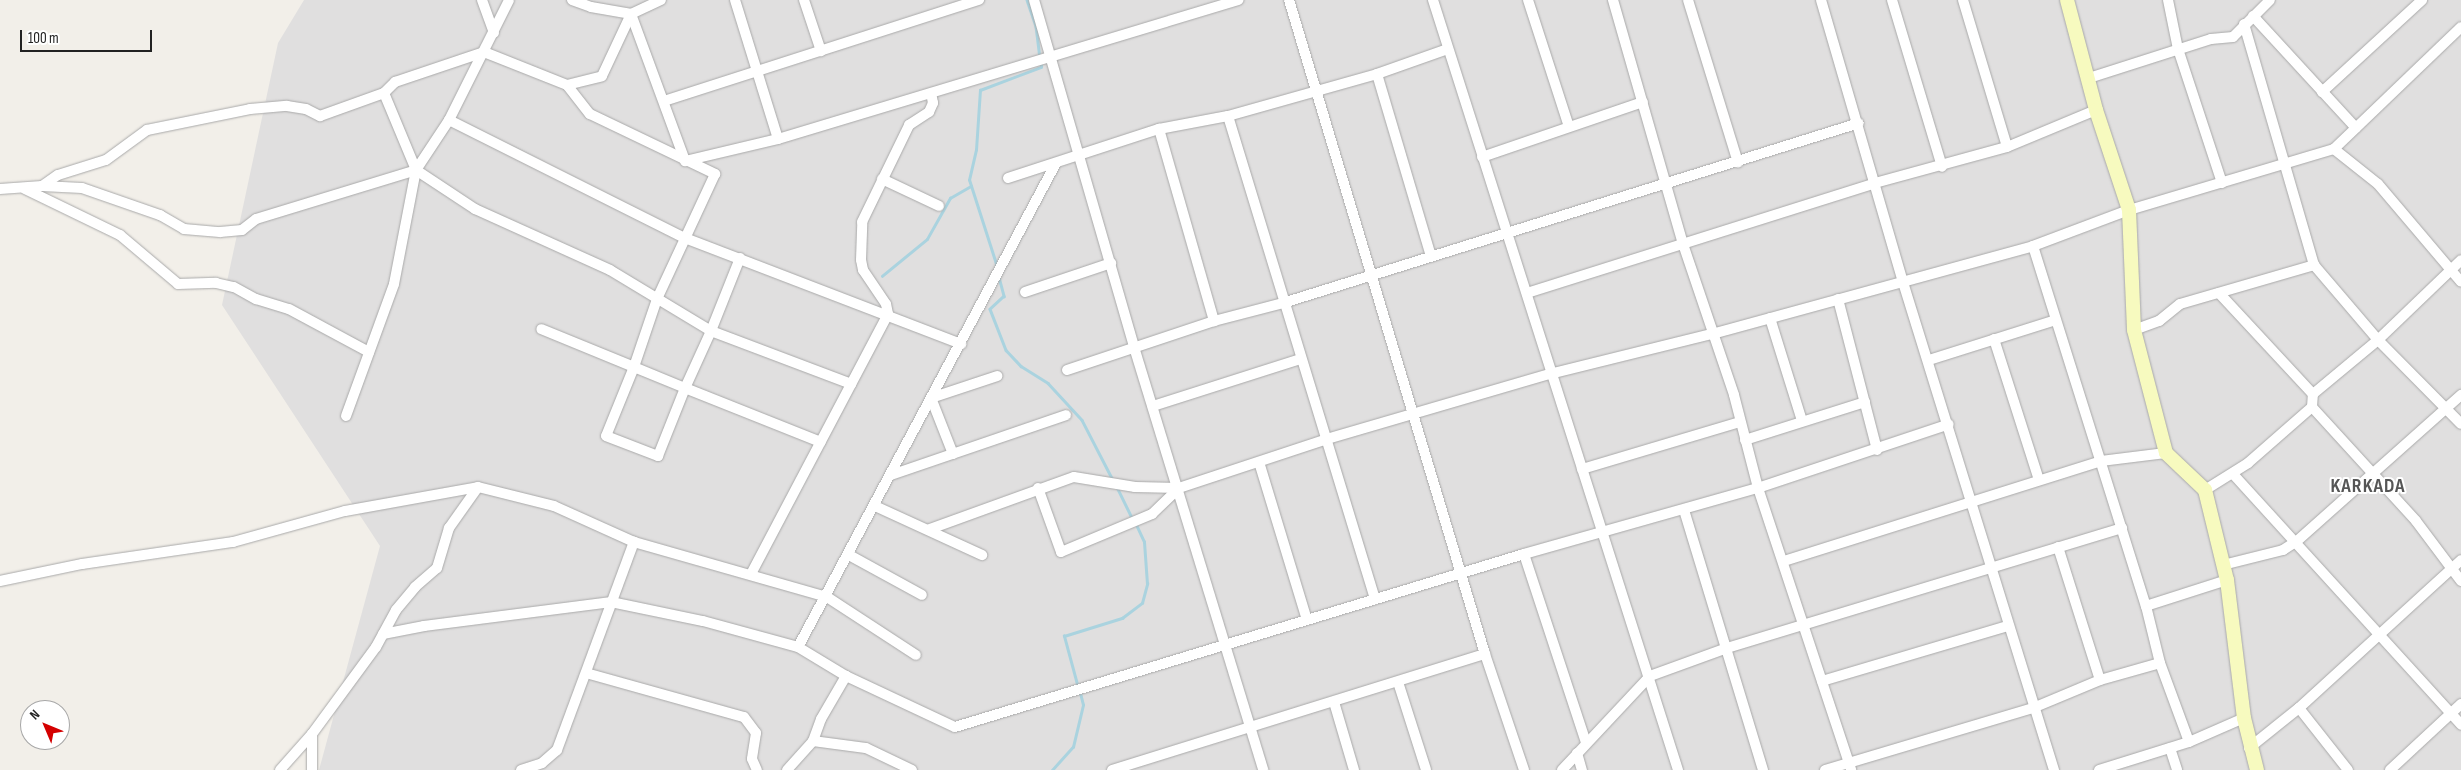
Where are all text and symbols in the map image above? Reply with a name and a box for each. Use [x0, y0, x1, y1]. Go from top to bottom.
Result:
scale bar [22, 20, 155, 52]
text: 100 m [28, 29, 59, 48]
district label: KARKADA [2330, 474, 2406, 498]
north arrow [20, 700, 70, 750]
text: N [26, 706, 43, 723]

